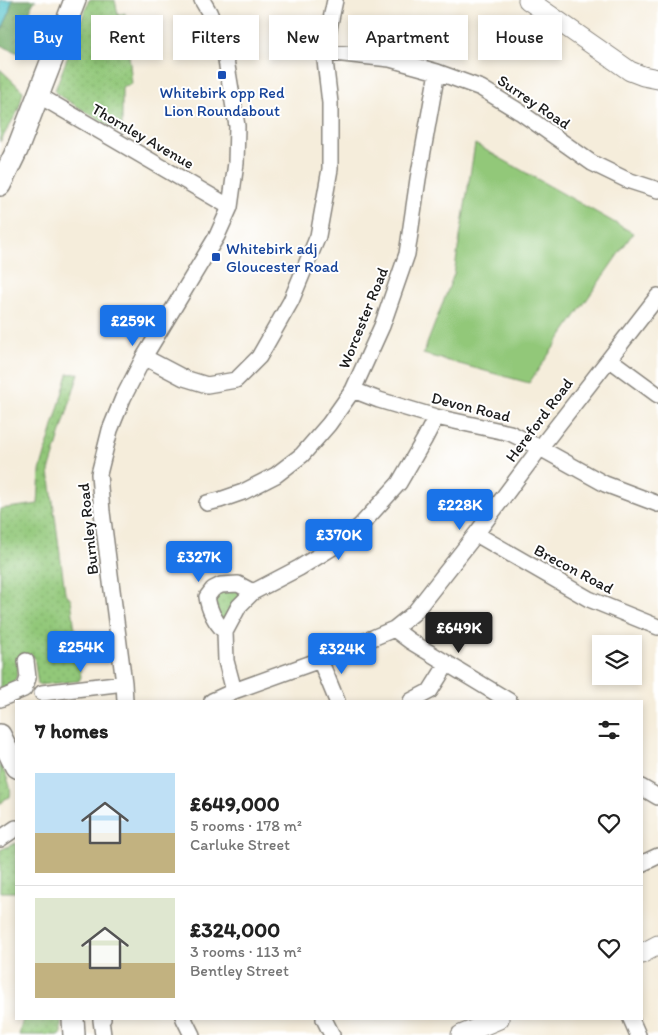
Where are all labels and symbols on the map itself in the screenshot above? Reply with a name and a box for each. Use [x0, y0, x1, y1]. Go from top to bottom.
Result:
marker: Whitebirk opp Red Lion Roundabout [216, 69, 228, 81]
street label: Surrey Road [494, 71, 574, 133]
place label: Whitebirk opp Red Lion Roundabout [159, 83, 285, 120]
street label: Thornley Avenue [88, 99, 198, 173]
place label: Whitebirk adj Gloucester Road [226, 239, 339, 276]
marker: Whitebirk adj Gloucester Road [210, 251, 222, 263]
street label: Worcester Road [334, 264, 392, 371]
pin: £259K [98, 304, 168, 347]
street label: Hereford Road [501, 374, 577, 466]
street label: Devon Road [429, 388, 513, 426]
street label: Burnley Road [74, 482, 102, 576]
pin: £228K [425, 488, 495, 531]
pin: £370K [304, 518, 374, 561]
pin: £327K [164, 540, 234, 583]
street label: Brecon Road [531, 540, 617, 598]
pin: £649K [424, 612, 494, 654]
pin: £254K [46, 630, 116, 673]
pin: £324K [307, 632, 377, 675]

